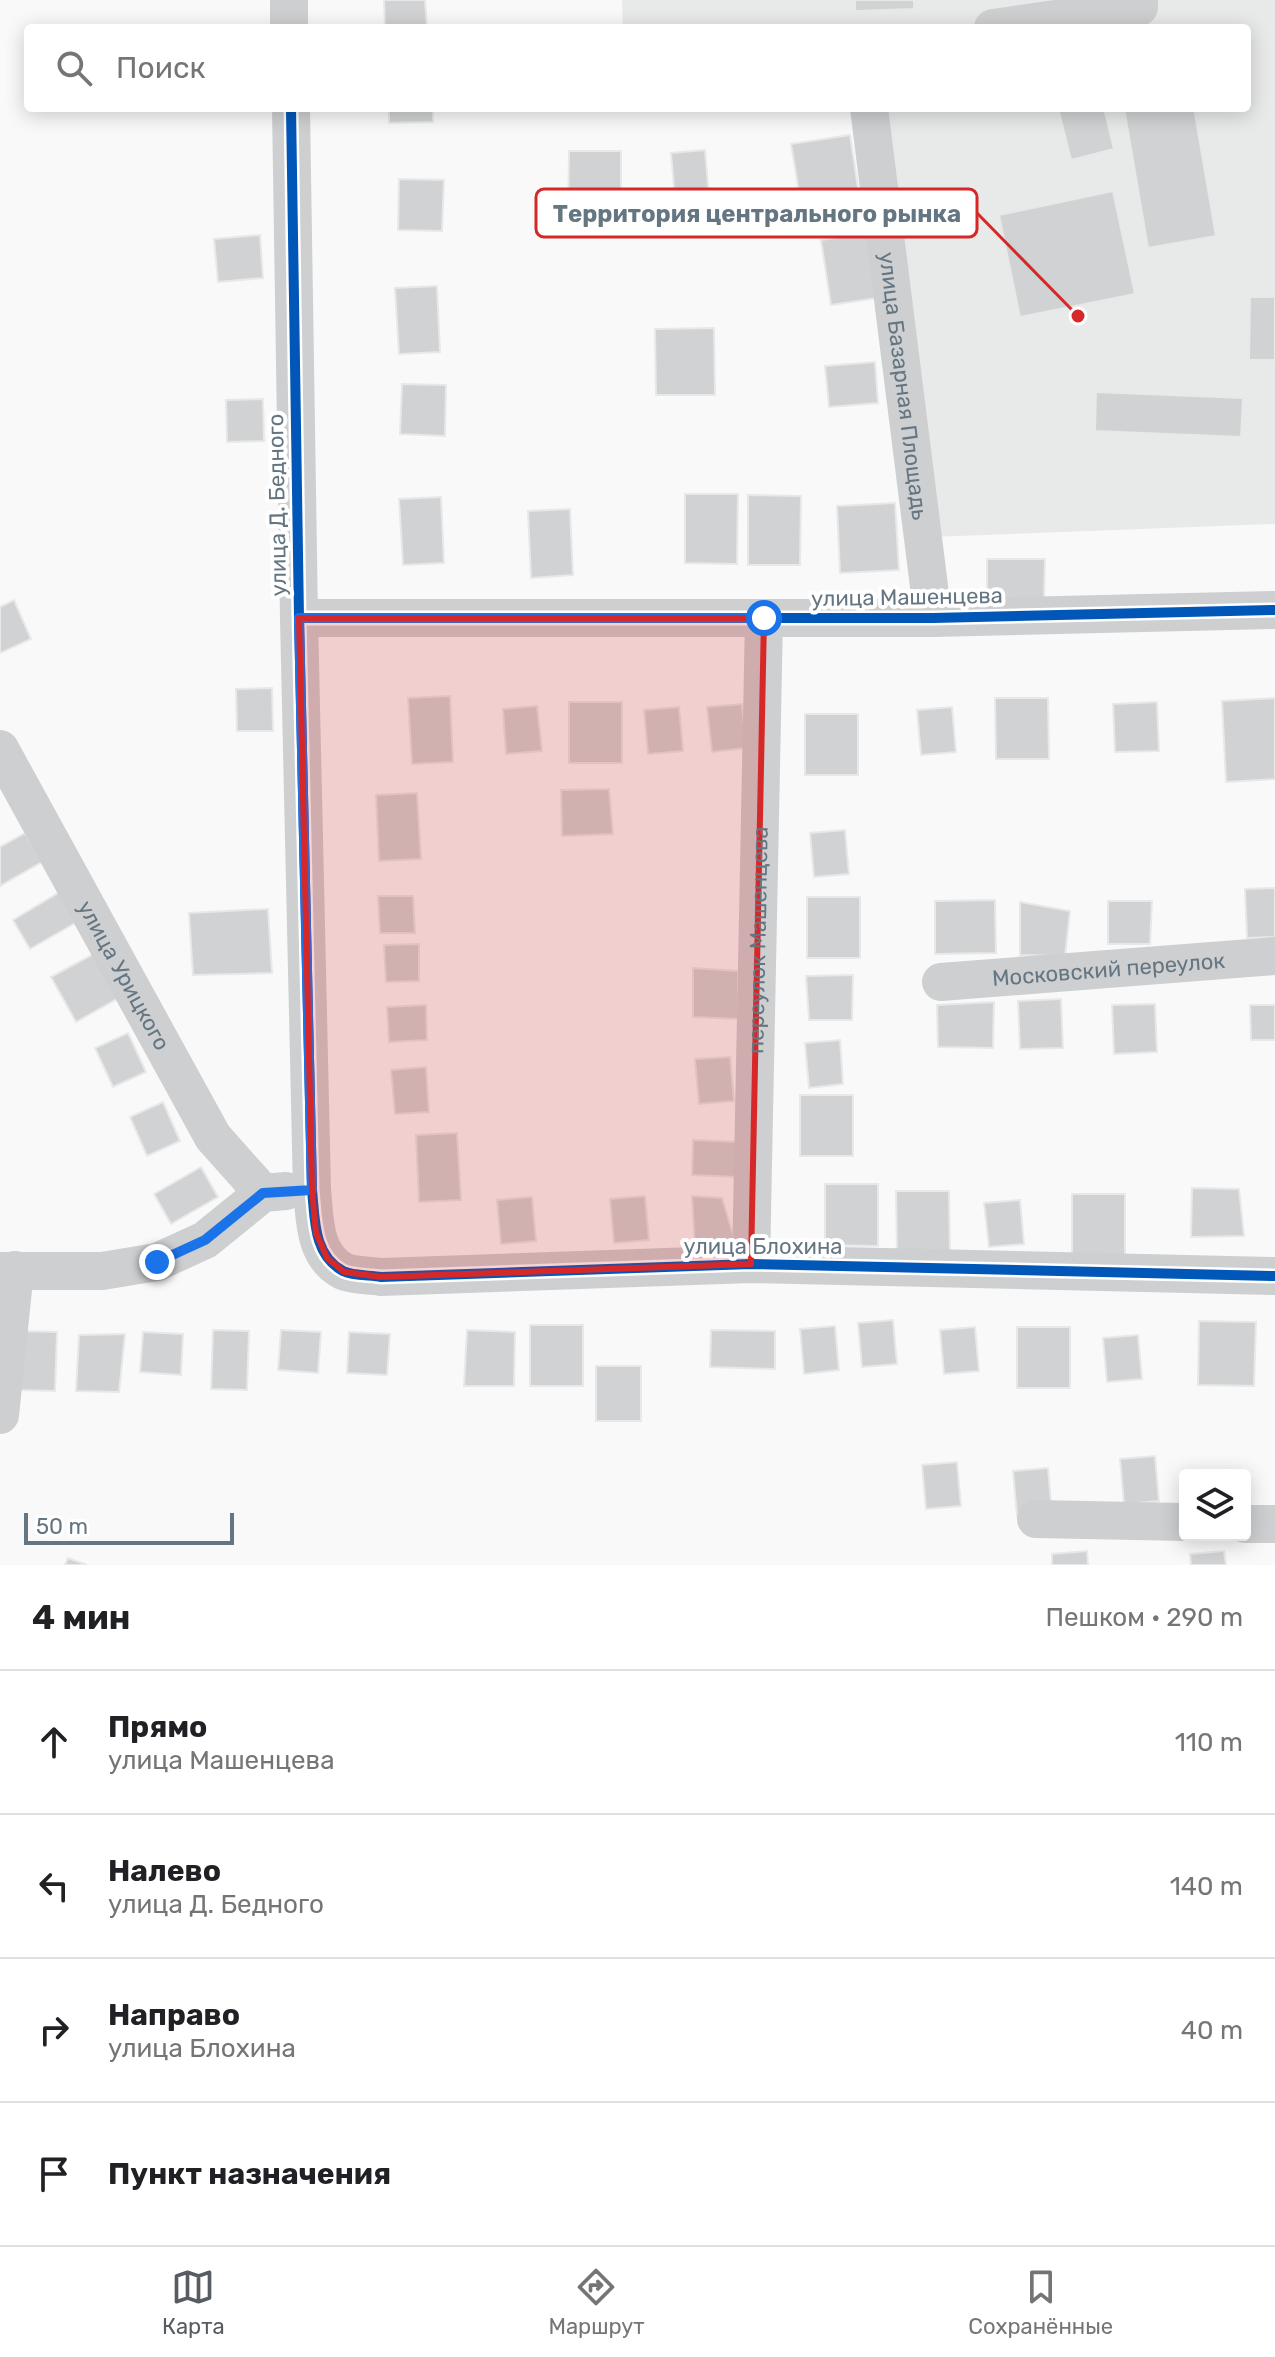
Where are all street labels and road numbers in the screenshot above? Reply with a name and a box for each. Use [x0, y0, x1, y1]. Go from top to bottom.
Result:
street label: улица Базарная Площадь [874, 250, 934, 521]
street label: улица Д. Бедного [262, 413, 292, 597]
street label: улица Машенцева [811, 582, 1003, 612]
street label: переулок Машенцева [742, 826, 773, 1054]
street label: улица Урицкого [72, 896, 176, 1055]
street label: Московский переулок [991, 946, 1226, 991]
street label: улица Блохина [684, 1233, 842, 1260]

